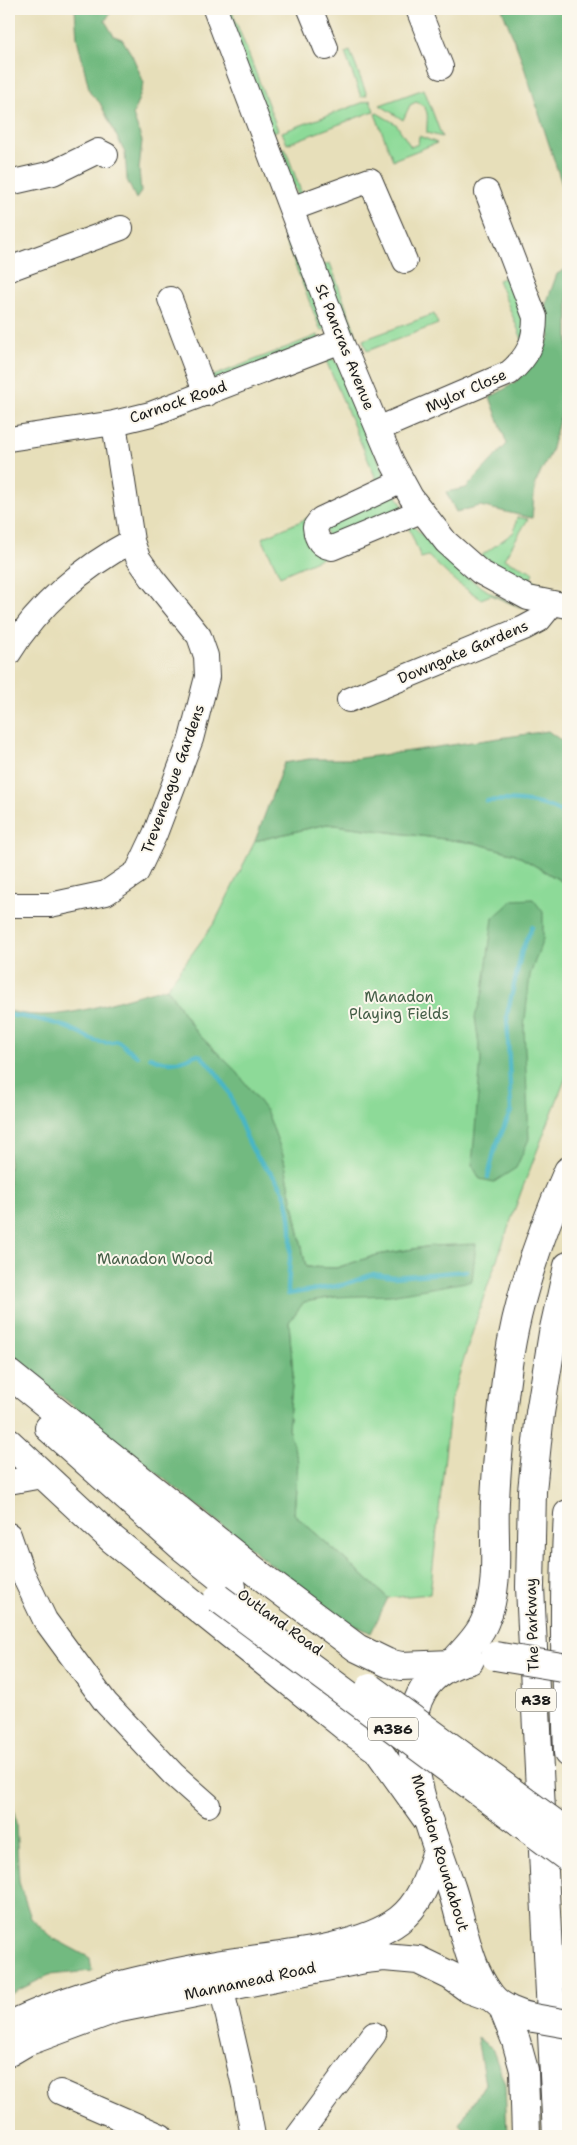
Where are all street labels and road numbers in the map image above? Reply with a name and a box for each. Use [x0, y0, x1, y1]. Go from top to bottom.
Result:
street label: St Pancras Avenue [311, 281, 379, 413]
street label: Mylor Close [423, 364, 509, 418]
street label: Carnock Road [127, 376, 230, 428]
street label: Downgate Gardens [395, 615, 531, 689]
street label: Treveneague Gardens [137, 702, 209, 856]
street label: The Parkway [520, 1578, 544, 1672]
street label: Outland Road [233, 1584, 327, 1660]
road number: A38 [516, 1688, 556, 1712]
road number: A386 [368, 1718, 418, 1740]
street label: Manadon Roundabout [407, 1772, 473, 1934]
street label: Mannamead Road [182, 1957, 318, 2005]

